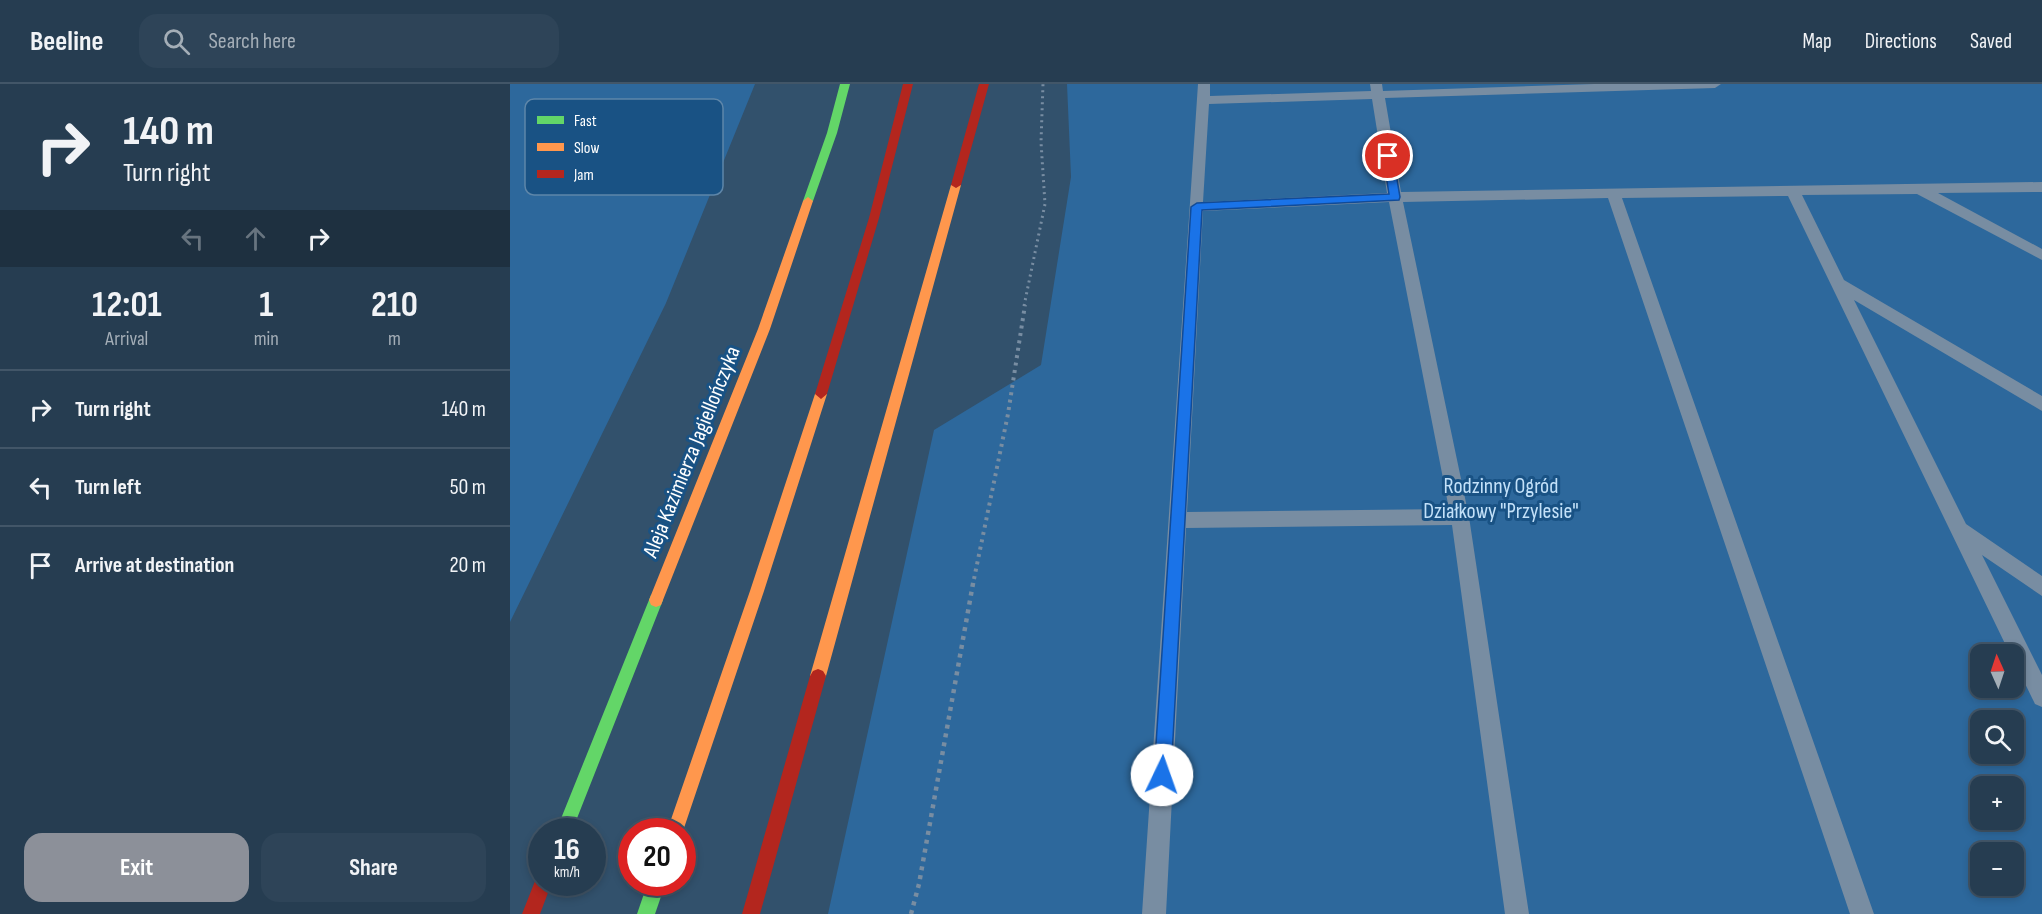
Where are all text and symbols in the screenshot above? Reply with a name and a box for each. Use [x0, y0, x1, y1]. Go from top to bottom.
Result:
search box [139, 14, 559, 68]
text: Beeline [30, 25, 103, 58]
icon: search [160, 25, 193, 58]
text: Search here [208, 28, 296, 55]
text: Map [1802, 29, 1832, 54]
text: Directions [1865, 29, 1937, 54]
text: Saved [1970, 29, 2012, 54]
legend [525, 99, 723, 195]
text: 140 m [123, 106, 214, 157]
icon: right [24, 108, 102, 186]
text: Fast [574, 112, 597, 131]
pin [1362, 130, 1413, 181]
text: Slow [574, 139, 599, 158]
icon: arrive [1371, 139, 1404, 172]
text: Turn right [123, 157, 210, 189]
text: Jam [573, 166, 594, 185]
icon: left [176, 222, 209, 255]
icon: ahead [239, 222, 272, 255]
icon: right [302, 222, 335, 255]
text: 12:01 [92, 284, 162, 327]
text: 1 [259, 284, 273, 327]
text: 210 [371, 284, 418, 327]
text: Arrival [105, 327, 148, 351]
text: min [254, 327, 279, 351]
text: m [388, 327, 401, 351]
street label: Aleja Kazimierza Jagiellończyka [637, 342, 747, 563]
icon: right [24, 393, 57, 426]
text: Turn right [75, 396, 151, 423]
text: 140 m [442, 396, 486, 423]
icon: left [24, 471, 57, 504]
park label: Rodzinny Ogród Działkowy "Przylesie" [1423, 473, 1579, 525]
text: Turn left [75, 474, 141, 501]
text: 50 m [450, 474, 486, 501]
icon: arrive [24, 549, 57, 582]
text: Arrive at destination [75, 552, 234, 579]
text: 20 m [450, 552, 486, 579]
north arrow [1970, 644, 2024, 698]
map controls [1970, 644, 2024, 896]
button: search [1970, 710, 2024, 764]
position arrow [1130, 743, 1194, 807]
button: + [1970, 776, 2024, 830]
speed limit sign: 20 [618, 818, 696, 896]
text: 16 [554, 832, 580, 868]
button: Exit [24, 833, 249, 902]
button: Share [261, 833, 486, 902]
button: − [1970, 842, 2024, 896]
text: km/h [554, 863, 580, 882]

